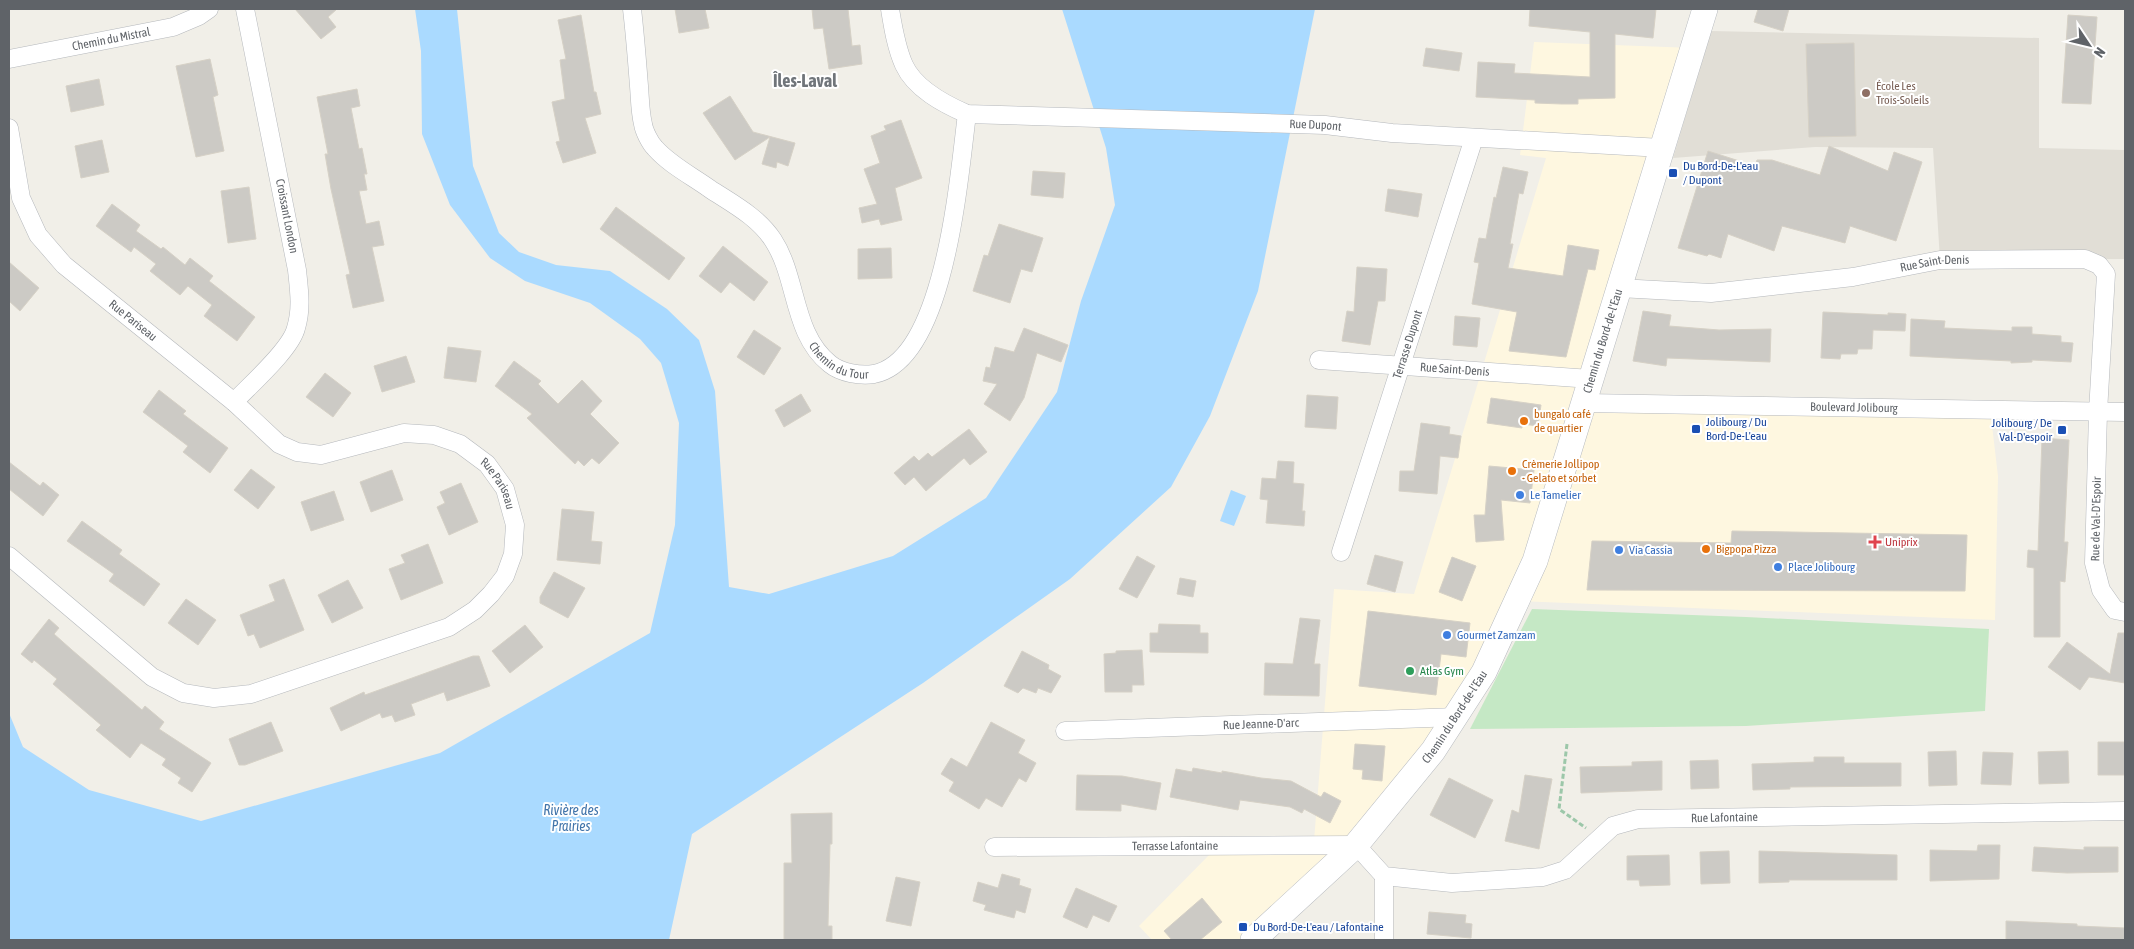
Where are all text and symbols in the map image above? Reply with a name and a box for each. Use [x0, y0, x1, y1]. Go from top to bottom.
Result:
north arrow [2064, 20, 2114, 70]
street label: Chemin du Mistral [71, 24, 152, 54]
text: N [2091, 44, 2109, 60]
district label: Îles-Laval [772, 70, 837, 91]
place label: École Les Trois-Soleils [1876, 79, 1929, 107]
marker: École Les Trois-Soleils [1860, 87, 1872, 99]
street label: Rue Dupont [1289, 117, 1343, 134]
place label: Du Bord-De-L'eau / Dupont [1683, 159, 1758, 187]
marker: Du Bord-De-L'eau / Dupont [1667, 167, 1679, 179]
street label: Croissant London [273, 178, 301, 254]
street label: Rue Saint-Denis [1899, 253, 1969, 275]
street label: Chemin du Bord-de-l'Eau [1580, 287, 1625, 395]
street label: Rue Pariseau [106, 297, 160, 344]
street label: Terrasse Dupont [1390, 308, 1425, 381]
street label: Chemin du Tour [806, 339, 869, 382]
street label: Rue Saint-Denis [1419, 360, 1490, 379]
street label: Boulevard Jolibourg [1810, 400, 1899, 415]
place label: bungalo café de quartier [1534, 407, 1591, 435]
marker: bungalo café de quartier [1518, 415, 1530, 427]
place label: Jolibourg / Du Bord-De-L'eau [1706, 415, 1767, 443]
place label: Jolibourg / De Val-D'espoir [1992, 416, 2052, 444]
marker: Jolibourg / Du Bord-De-L'eau [1690, 423, 1702, 435]
marker: Jolibourg / De Val-D'espoir [2056, 424, 2068, 436]
street label: Rue Pariseau [478, 455, 517, 511]
place label: Crèmerie Jollipop - Gelato et sorbet [1522, 457, 1600, 485]
marker: Crèmerie Jollipop - Gelato et sorbet [1506, 465, 1518, 477]
street label: Rue de Val-D'Espoir [2088, 476, 2104, 561]
place label: Le Tamelier [1530, 488, 1581, 502]
marker: Le Tamelier [1514, 489, 1526, 501]
place label: Uniprix [1885, 535, 1918, 549]
marker: Uniprix [1869, 536, 1881, 548]
place label: Bigpopa Pizza [1716, 542, 1776, 556]
place label: Via Cassia [1629, 543, 1673, 557]
marker: Bigpopa Pizza [1700, 543, 1712, 555]
marker: Via Cassia [1613, 544, 1625, 556]
place label: Place Jolibourg [1788, 560, 1856, 574]
marker: Place Jolibourg [1772, 561, 1784, 573]
place label: Gourmet Zamzam [1457, 628, 1536, 642]
marker: Gourmet Zamzam [1441, 629, 1453, 641]
place label: Atlas Gym [1420, 664, 1464, 678]
marker: Atlas Gym [1404, 665, 1416, 677]
street label: Chemin du Bord-de-l'Eau [1419, 668, 1490, 766]
street label: Rue Jeanne-D'arc [1223, 716, 1300, 732]
water label: Rivière des Prairies [543, 802, 599, 834]
street label: Rue Lafontaine [1691, 810, 1758, 825]
street label: Terrasse Lafontaine [1132, 839, 1218, 853]
place label: Du Bord-De-L'eau / Lafontaine [1253, 920, 1384, 934]
marker: Du Bord-De-L'eau / Lafontaine [1237, 921, 1249, 933]

